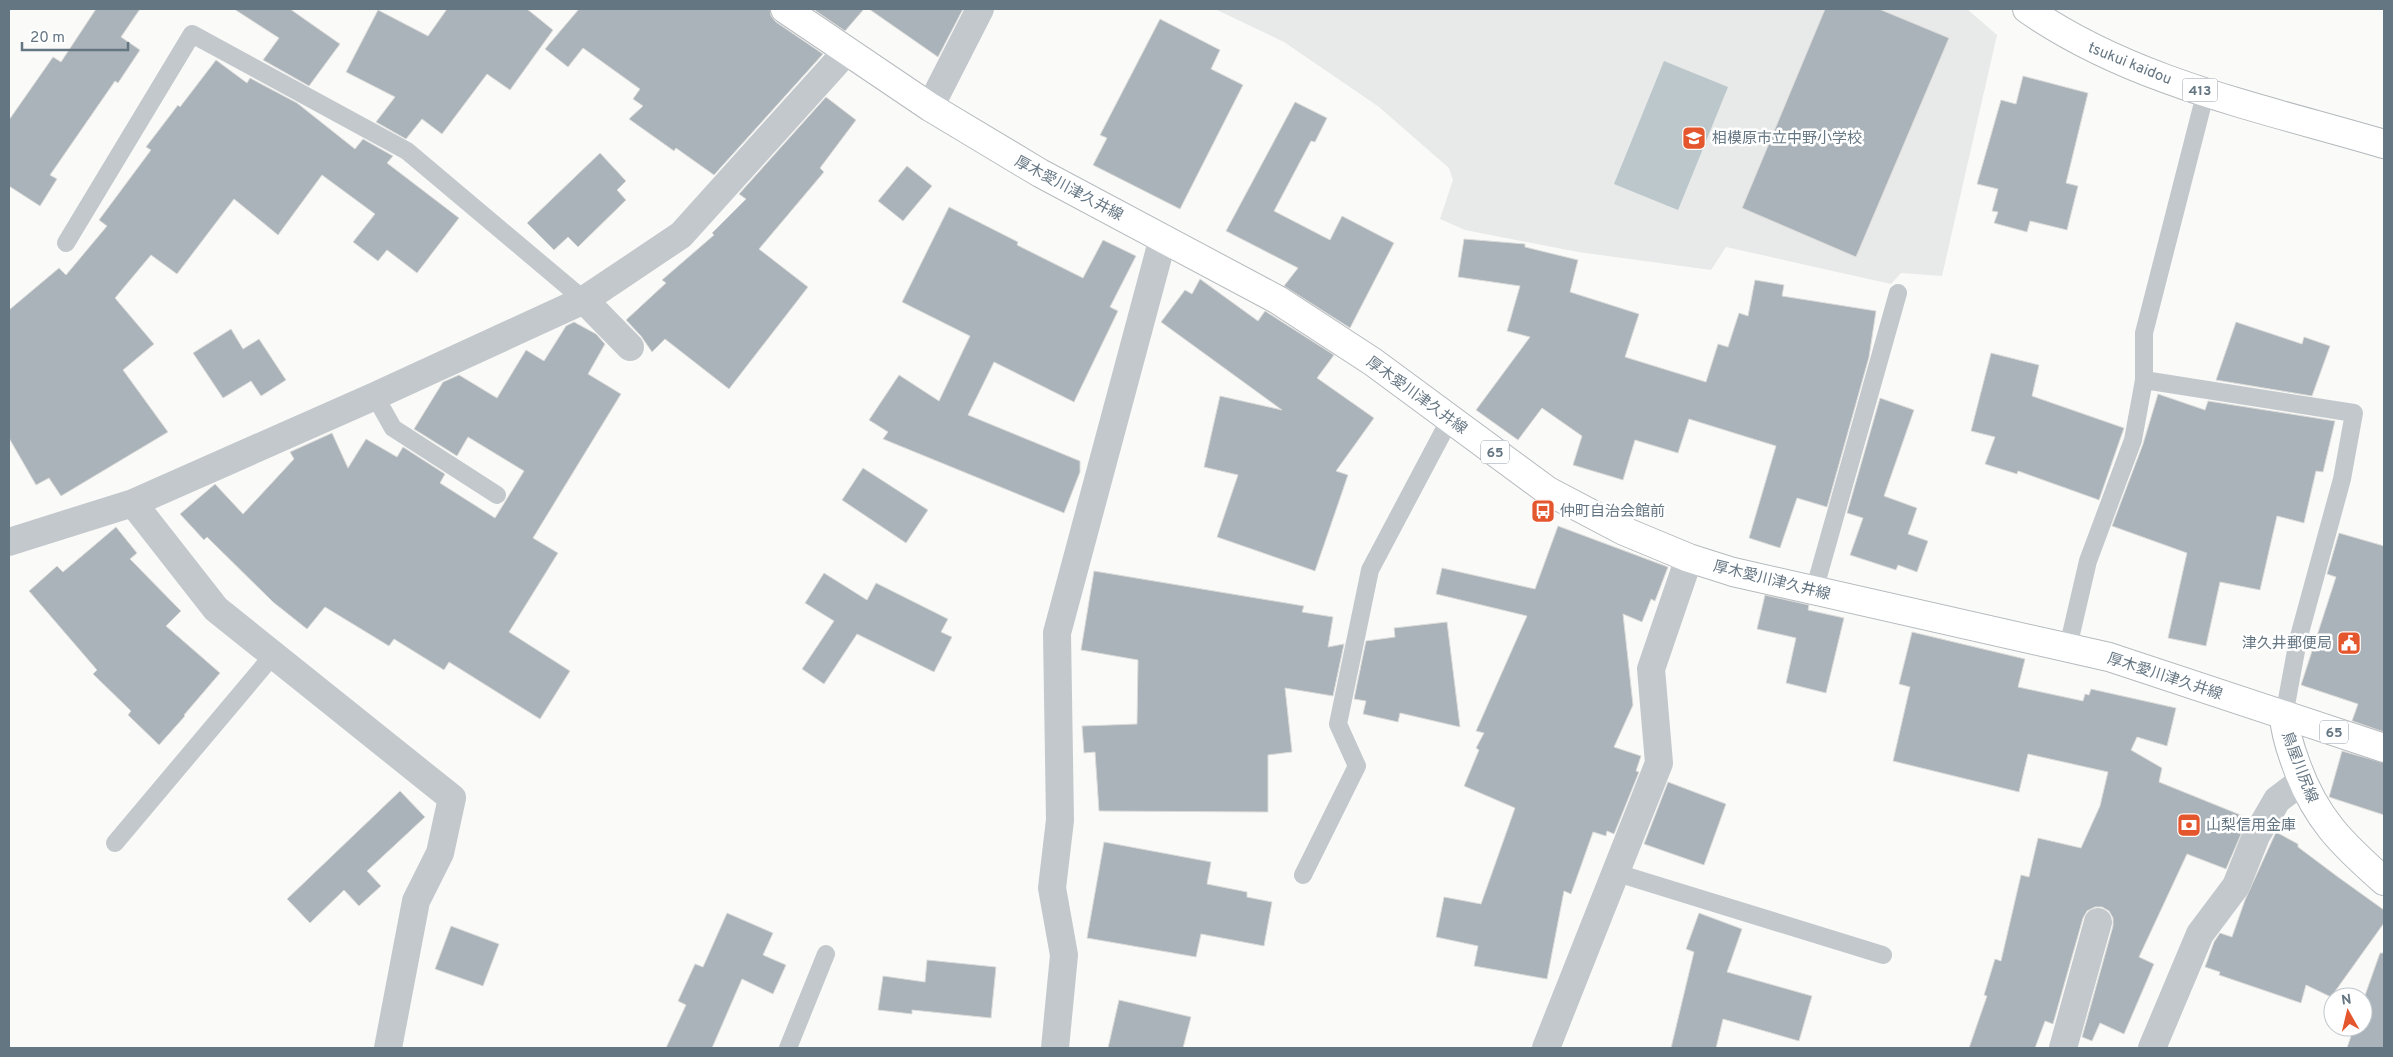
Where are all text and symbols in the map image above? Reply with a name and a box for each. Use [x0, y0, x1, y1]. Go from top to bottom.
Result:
scale bar [22, 20, 129, 52]
text: 20 m [30, 29, 65, 48]
street label: tsukui kaidou [2085, 39, 2174, 90]
road number: 413 [2182, 78, 2218, 102]
school or university icon: 相模原市立中野小学校 [1681, 125, 1707, 151]
place label: 相模原市立中野小学校 [1712, 130, 1862, 149]
street label: 厚木愛川津久井線 [1011, 152, 1126, 226]
street label: 厚木愛川津久井線 [1362, 352, 1471, 439]
road number: 65 [1481, 441, 1509, 464]
bus stop icon: 仲町自治会館前 [1530, 498, 1556, 524]
place label: 仲町自治会館前 [1560, 502, 1665, 522]
street label: 厚木愛川津久井線 [1711, 557, 1832, 605]
public building icon: 津久井郵便局 [2336, 630, 2362, 656]
place label: 津久井郵便局 [2242, 634, 2332, 654]
street label: 厚木愛川津久井線 [2105, 649, 2225, 705]
road number: 65 [2320, 720, 2348, 744]
street label: 鳥屋川尻線 [2276, 729, 2321, 806]
bank icon: 山梨信用金庫 [2176, 812, 2202, 838]
place label: 山梨信用金庫 [2206, 817, 2296, 836]
north arrow [2323, 987, 2373, 1037]
text: N [2340, 991, 2353, 1010]

